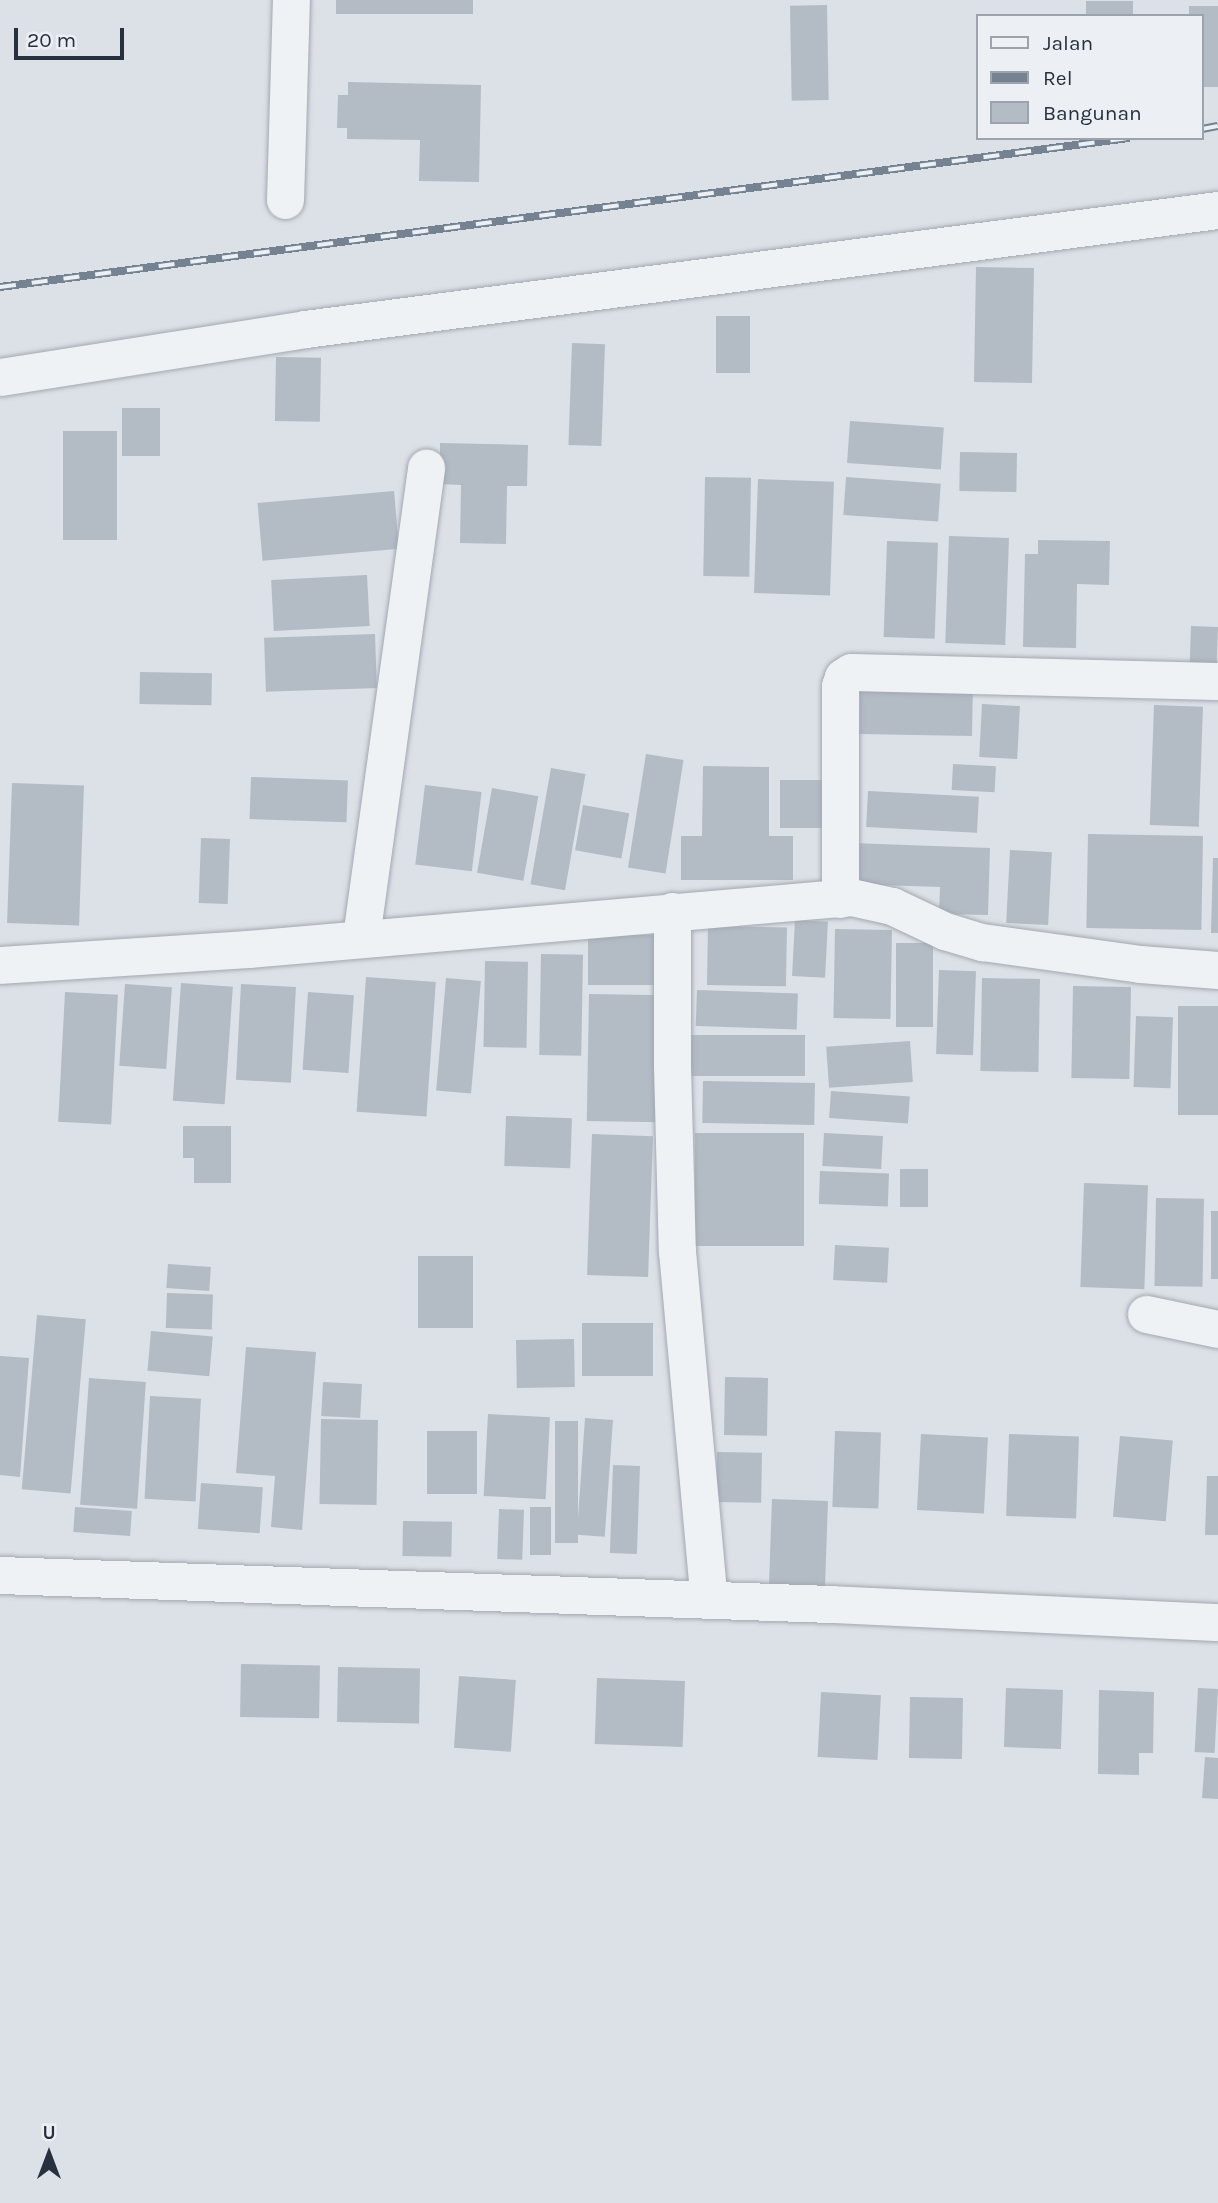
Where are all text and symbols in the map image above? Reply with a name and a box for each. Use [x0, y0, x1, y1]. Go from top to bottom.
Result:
scale bar [18, 14, 128, 58]
legend [976, 14, 1204, 140]
text: 20 m [27, 28, 76, 52]
text: Jalan [1043, 31, 1093, 55]
text: Rel [1043, 66, 1073, 90]
text: Bangunan [1043, 101, 1142, 125]
north arrow [14, 2119, 84, 2189]
text: U [42, 2122, 56, 2144]

